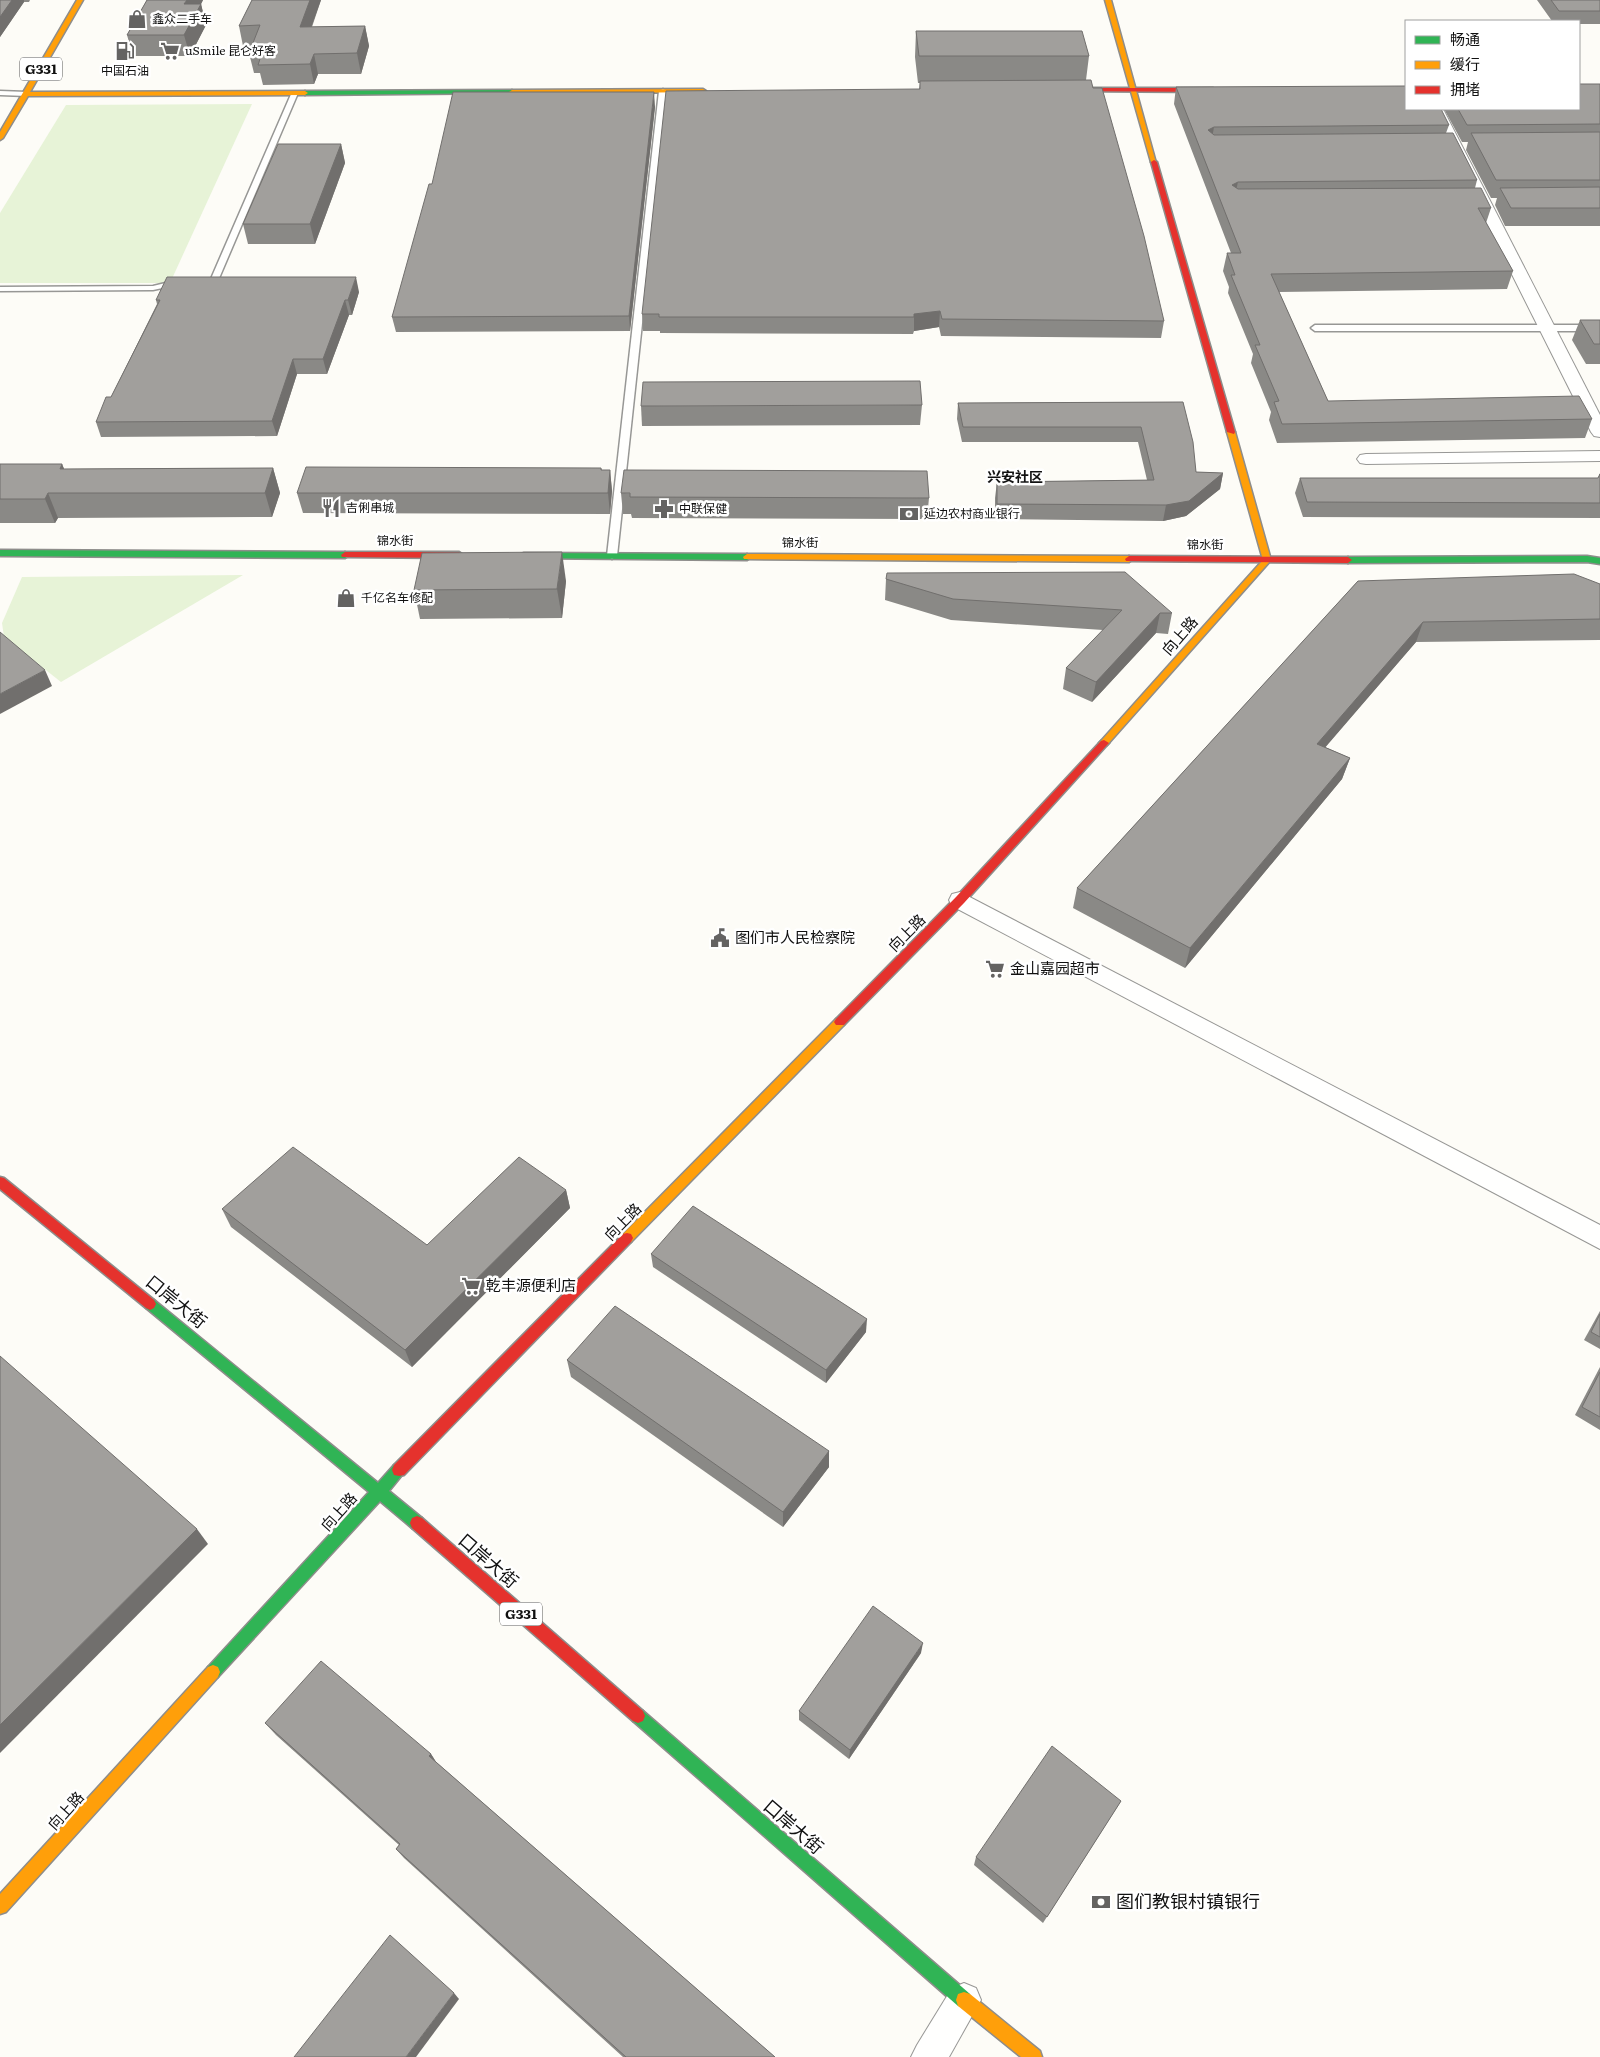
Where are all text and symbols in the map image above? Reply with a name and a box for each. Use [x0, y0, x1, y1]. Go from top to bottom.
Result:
shop icon: 鑫众二手车 [126, 8, 148, 30]
place label: 鑫众二手车 [152, 9, 212, 27]
legend [1405, 20, 1580, 110]
text: 畅通 [1450, 27, 1480, 50]
fuel station icon: 中国石油 [114, 40, 136, 62]
supermarket icon: uSmile 昆仑好客 [159, 40, 181, 62]
place label: uSmile 昆仑好客 [185, 41, 276, 59]
text: 缓行 [1450, 52, 1480, 75]
road number: G331 [20, 58, 62, 80]
place label: 中国石油 [101, 61, 149, 79]
text: 拥堵 [1450, 77, 1480, 100]
district label: 兴安社区 [987, 466, 1043, 486]
restaurant icon: 吉俐串城 [320, 497, 342, 519]
place label: 吉俐串城 [346, 498, 394, 516]
pharmacy icon: 中联保健 [653, 498, 675, 520]
place label: 中联保健 [679, 499, 727, 517]
bank icon: 延边农村商业银行 [898, 503, 920, 525]
place label: 延边农村商业银行 [924, 504, 1020, 522]
street label: 锦水街 [377, 531, 413, 549]
street label: 锦水街 [782, 533, 818, 551]
street label: 锦水街 [1187, 535, 1223, 553]
shop icon: 千亿名车修配 [335, 587, 357, 609]
place label: 千亿名车修配 [361, 588, 433, 606]
street label: 向上路 [1155, 610, 1202, 660]
street label: 向上路 [882, 908, 930, 956]
place label: 图们市人民检察院 [735, 925, 855, 948]
public building icon: 图们市人民检察院 [709, 927, 731, 949]
place label: 金山嘉园超市 [1010, 956, 1100, 979]
supermarket icon: 金山嘉园超市 [984, 958, 1006, 980]
street label: 向上路 [598, 1197, 646, 1245]
street label: 口岸大街 [140, 1268, 213, 1334]
place label: 乾丰源便利店 [486, 1273, 576, 1296]
supermarket icon: 乾丰源便利店 [460, 1275, 482, 1297]
street label: 向上路 [314, 1487, 361, 1535]
street label: 口岸大街 [453, 1526, 525, 1594]
road number: G331 [500, 1602, 542, 1626]
street label: 向上路 [41, 1786, 88, 1834]
street label: 口岸大街 [758, 1792, 830, 1860]
place label: 图们教银村镇银行 [1116, 1887, 1260, 1914]
bank icon: 图们教银村镇银行 [1090, 1891, 1112, 1913]

